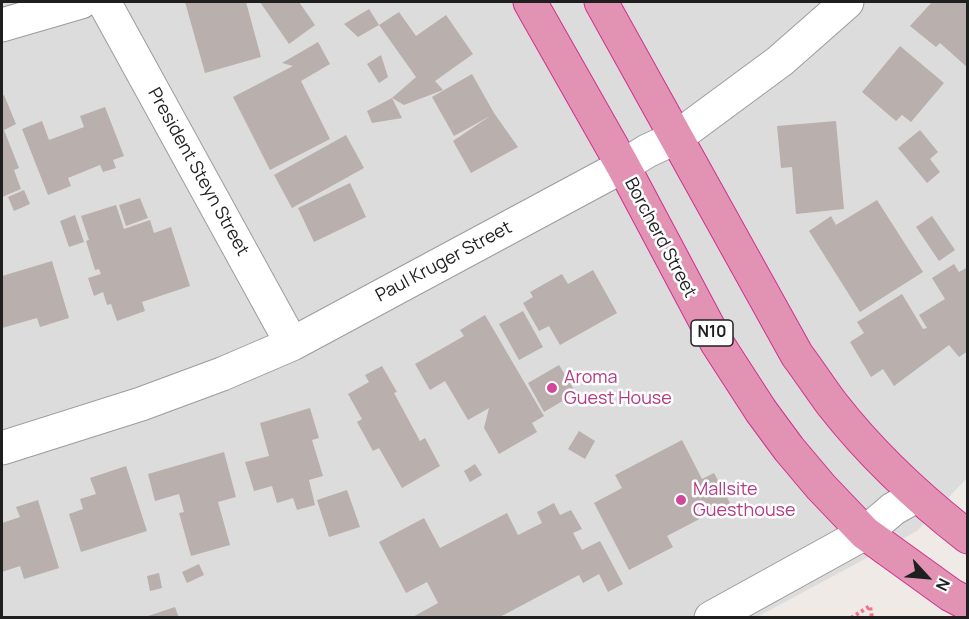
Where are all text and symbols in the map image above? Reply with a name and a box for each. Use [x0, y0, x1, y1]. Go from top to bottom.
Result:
street label: President Steyn Street [143, 84, 253, 260]
street label: Borcherd Street [619, 174, 701, 302]
street label: Paul Kruger Street [372, 217, 516, 307]
road number: N10 [691, 320, 733, 346]
place label: Aroma Guest House [564, 367, 672, 410]
marker: Aroma Guest House [545, 381, 559, 395]
place label: Mallsite Guesthouse [693, 479, 796, 522]
marker: Mallsite Guesthouse [674, 493, 688, 507]
north arrow [897, 547, 957, 607]
text: N [931, 575, 956, 595]

